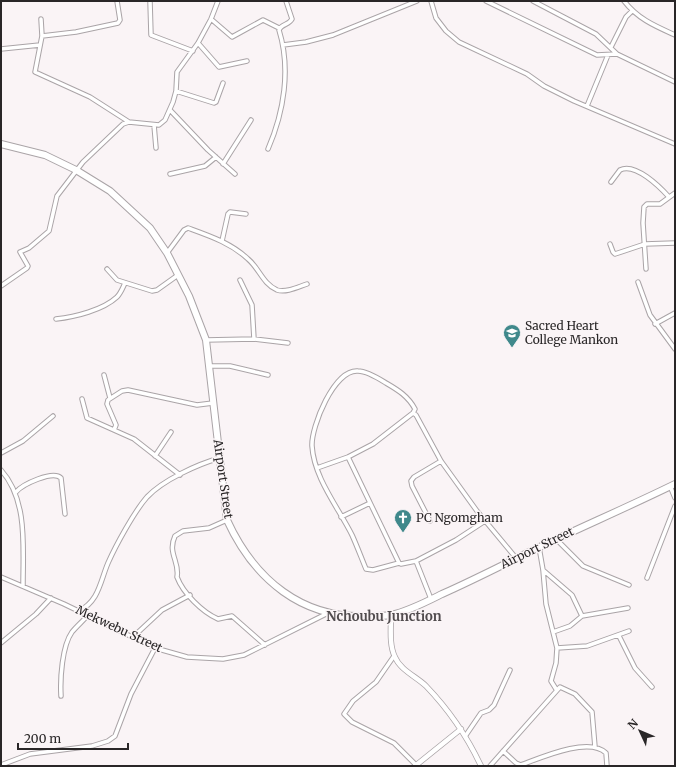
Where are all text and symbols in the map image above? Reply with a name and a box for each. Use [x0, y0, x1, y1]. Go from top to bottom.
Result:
place label: Sacred Heart College Mankon [525, 318, 618, 347]
school or university icon: Sacred Heart College Mankon [502, 323, 522, 348]
street label: Airport Street [210, 437, 237, 520]
church icon: PC Ngomgham [393, 508, 413, 533]
place label: PC Ngomgham [416, 510, 503, 525]
street label: Airport Street [497, 523, 576, 572]
street label: Mekwebu Street [74, 602, 165, 655]
district label: Nchoubu Junction [326, 608, 442, 625]
north arrow [620, 711, 660, 751]
text: N [625, 716, 641, 732]
scale bar [18, 725, 128, 751]
text: 200 m [24, 731, 61, 746]

